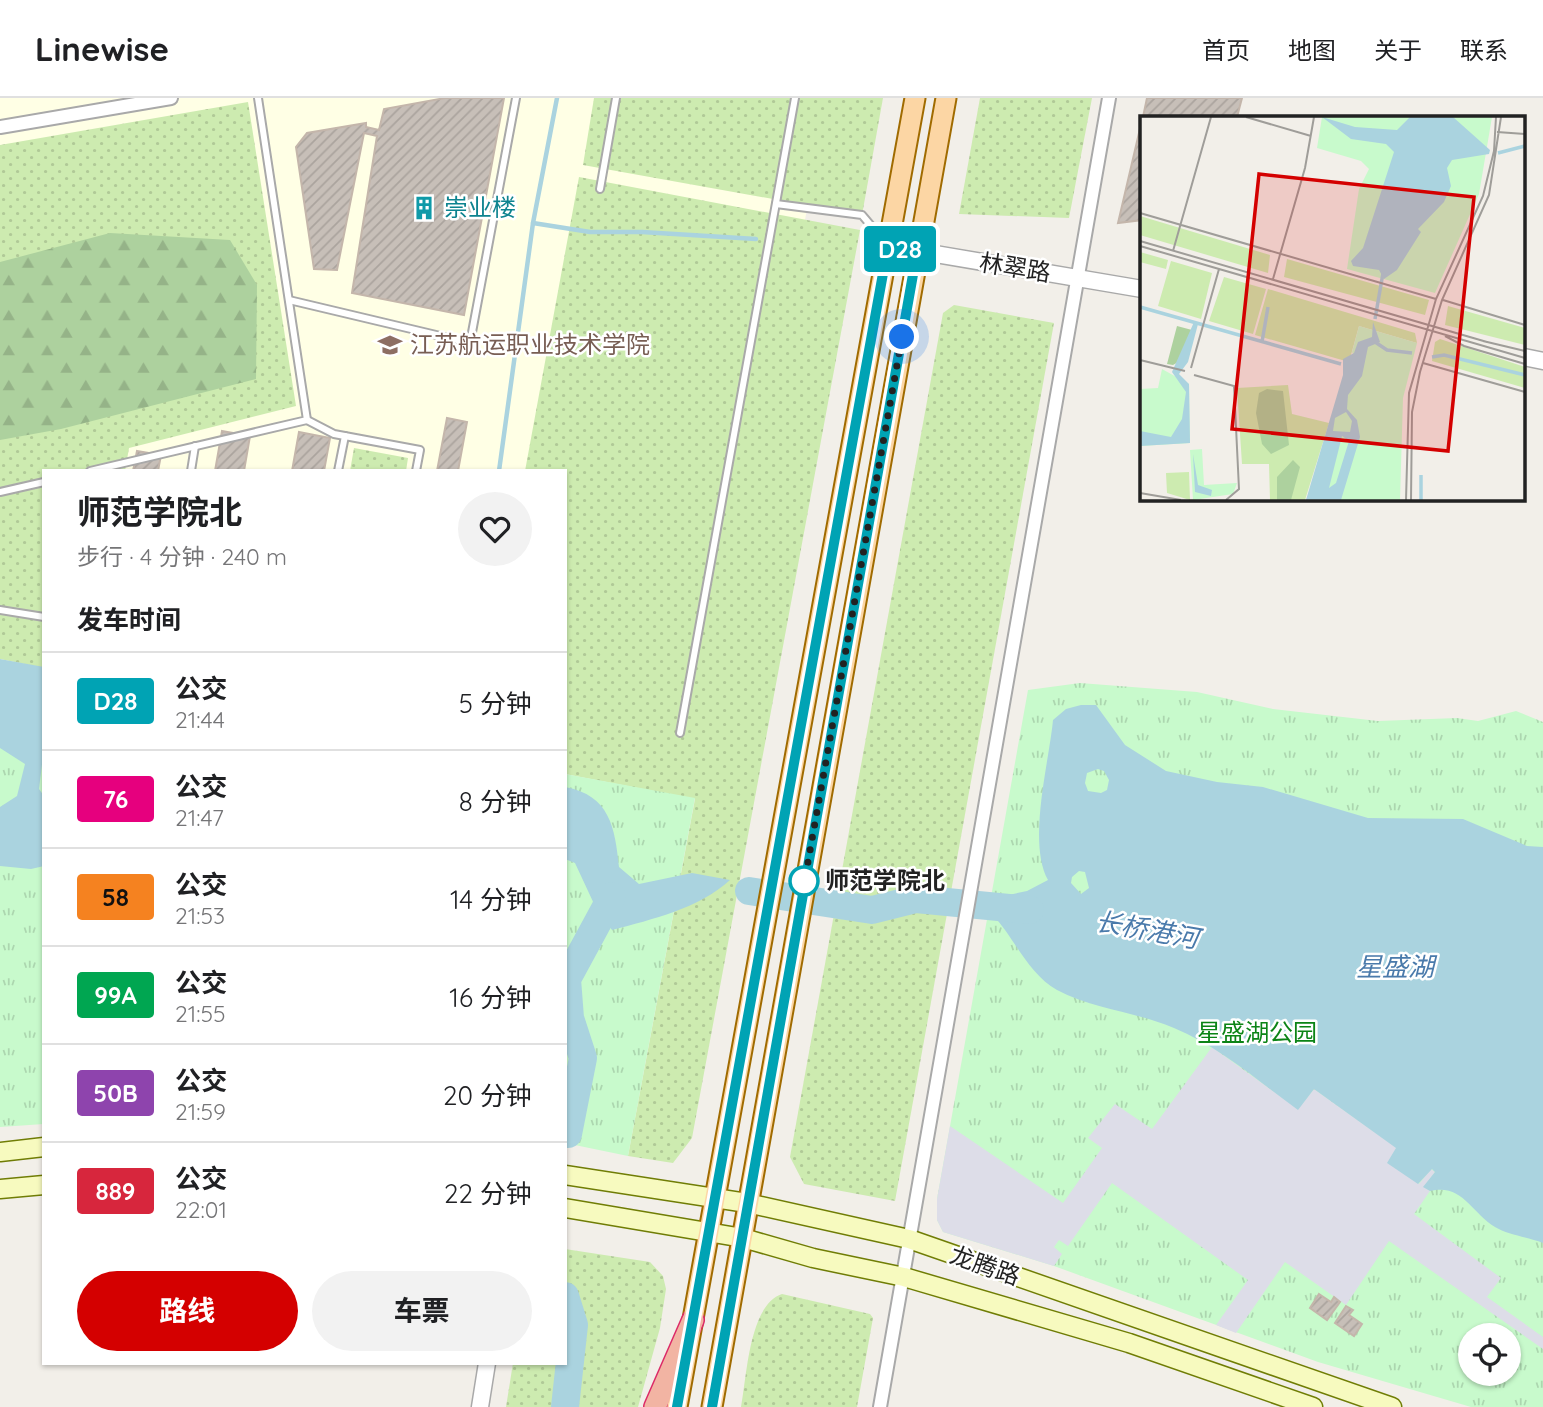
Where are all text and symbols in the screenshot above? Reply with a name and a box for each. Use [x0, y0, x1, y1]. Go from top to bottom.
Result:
text: Linewise [35, 28, 169, 69]
text: 首页 [1202, 35, 1250, 65]
text: 地图 [1288, 35, 1336, 65]
text: 关于 [1374, 35, 1422, 65]
text: 联系 [1460, 35, 1508, 65]
inset map [1140, 116, 1526, 500]
place label: 崇业楼 [444, 192, 516, 222]
building icon: 崇业楼 [410, 194, 438, 222]
line badge: D28 [860, 226, 940, 272]
text: D28 [878, 234, 922, 264]
street label: 林翠路 [977, 247, 1053, 287]
your location [884, 319, 919, 354]
place label: 江苏航运职业技术学院 [410, 329, 650, 359]
school or university icon: 江苏航运职业技术学院 [376, 331, 404, 359]
text: 师范学院北 [77, 491, 242, 532]
button: heart [458, 492, 532, 566]
text: 步行 · 4 分钟 · 240 m [77, 542, 287, 571]
text: 发车时间 [77, 603, 181, 636]
text: 公交 [175, 672, 227, 705]
text: D28 [94, 686, 137, 716]
text: 5 分钟 [459, 687, 532, 720]
text: 21:44 [175, 705, 225, 734]
text: 公交 [175, 770, 227, 803]
text: 76 [103, 784, 128, 814]
text: 8 分钟 [459, 785, 532, 818]
text: 21:47 [175, 803, 224, 832]
place label: 师范学院北 [825, 865, 945, 895]
marker: 师范学院北 [789, 866, 819, 896]
text: 公交 [175, 868, 227, 901]
text: 58 [102, 882, 129, 912]
text: 14 分钟 [450, 883, 532, 916]
text: 21:53 [175, 901, 225, 930]
water label: 长桥港河 [1093, 904, 1206, 956]
water label: 星盛湖 [1356, 950, 1438, 983]
text: 公交 [175, 966, 227, 999]
text: 99A [94, 980, 137, 1010]
text: 16 分钟 [449, 981, 532, 1014]
text: 21:55 [175, 999, 226, 1028]
park label: 星盛湖公园 [1197, 1017, 1317, 1047]
text: 公交 [175, 1064, 227, 1097]
text: 50B [93, 1078, 138, 1108]
text: 20 分钟 [443, 1079, 532, 1112]
text: 21:59 [175, 1097, 226, 1126]
text: 公交 [175, 1162, 227, 1195]
text: 889 [96, 1176, 135, 1206]
text: 22 分钟 [444, 1177, 532, 1210]
text: 22:01 [175, 1195, 227, 1224]
street label: 龙腾路 [946, 1239, 1024, 1291]
button: 路线 [77, 1271, 298, 1351]
button: 车票 [312, 1271, 532, 1351]
map controls [1458, 1323, 1521, 1386]
button: locate [1458, 1323, 1521, 1386]

